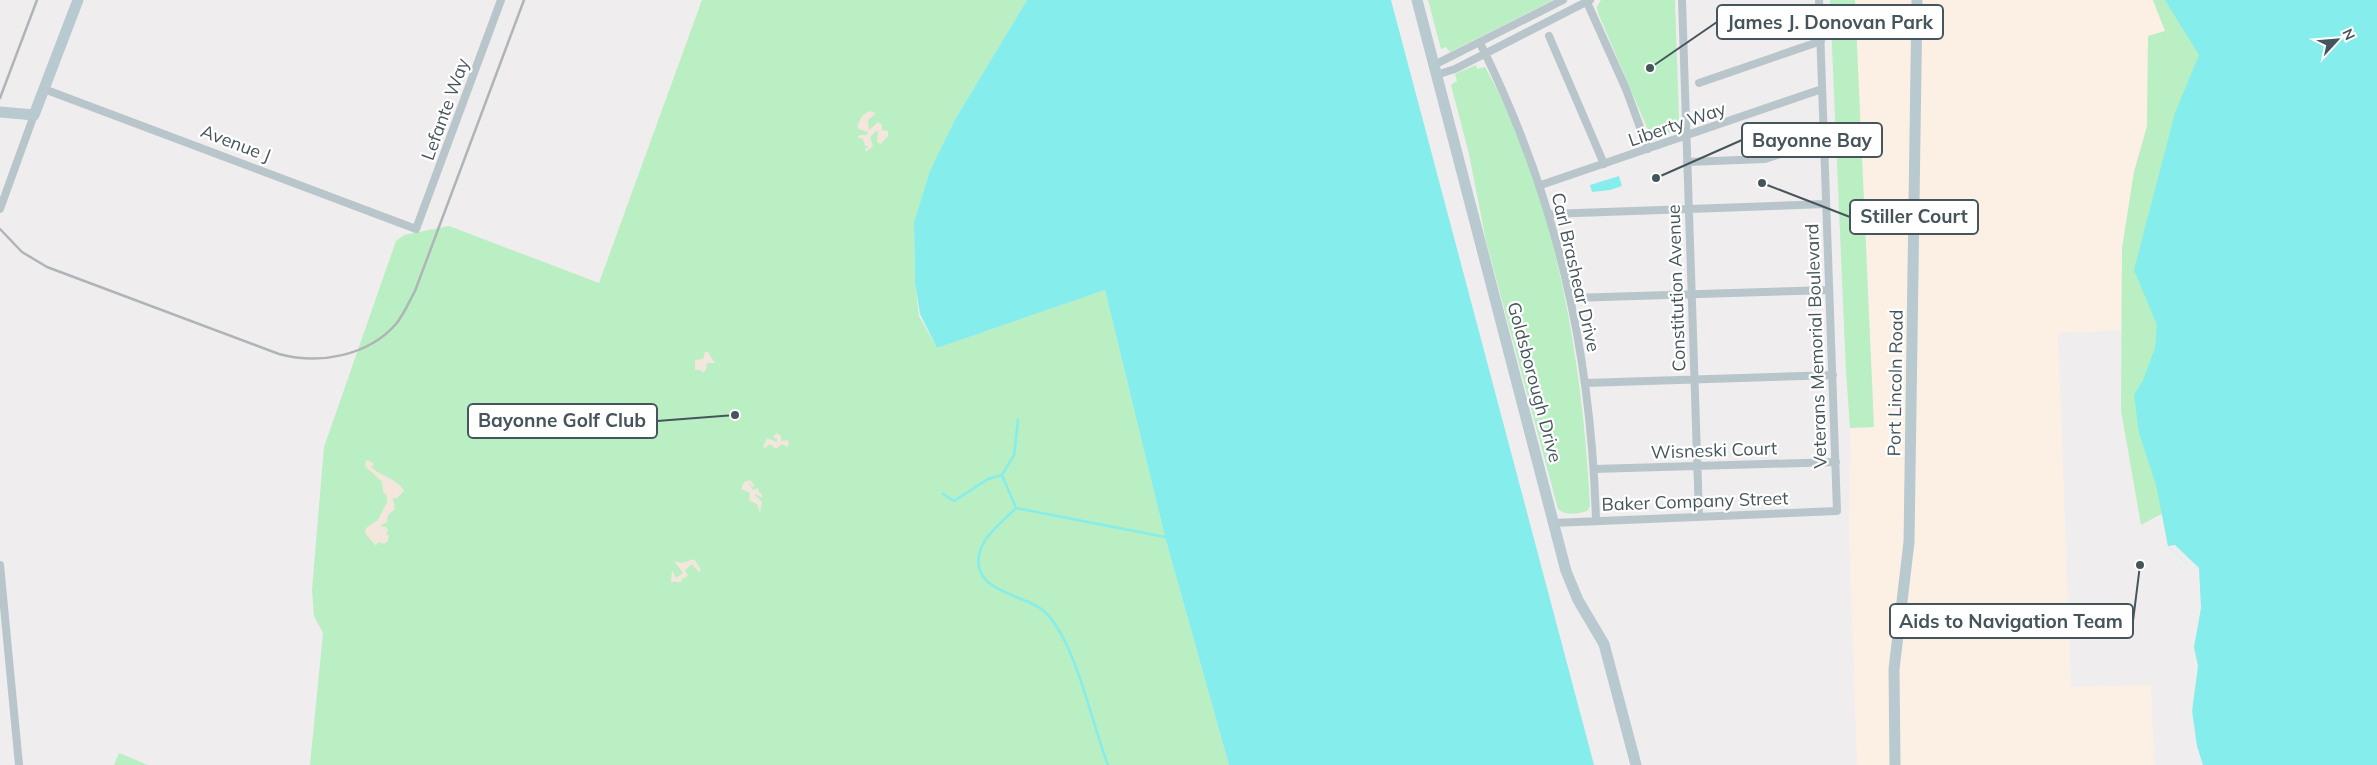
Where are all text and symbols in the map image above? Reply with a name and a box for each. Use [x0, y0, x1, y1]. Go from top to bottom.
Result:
callout: James J. Donovan Park [1717, 5, 1943, 39]
text: James J. Donovan Park [1727, 10, 1934, 34]
north arrow [2312, 15, 2362, 65]
text: N [2338, 26, 2359, 43]
street label: Lefante Way [416, 54, 474, 163]
street label: Liberty Way [1625, 96, 1729, 151]
street label: Avenue J [198, 119, 274, 167]
callout: Bayonne Bay [1742, 123, 1882, 157]
text: Bayonne Bay [1752, 128, 1873, 152]
street label: Carl Brashear Drive [1547, 190, 1605, 354]
callout: Stiller Court [1850, 200, 1978, 234]
street label: Constitution Avenue [1662, 204, 1690, 372]
text: Stiller Court [1860, 204, 1968, 228]
street label: Veterans Memorial Boulevard [1800, 223, 1832, 469]
street label: Goldsborough Drive [1503, 299, 1567, 465]
street label: Port Lincoln Road [1882, 309, 1908, 457]
callout: Bayonne Golf Club [468, 404, 657, 438]
text: Bayonne Golf Club [478, 408, 646, 432]
street label: Wisneski Court [1650, 436, 1778, 464]
street label: Baker Company Street [1601, 486, 1789, 516]
callout: Aids to Navigation Team [1890, 604, 2133, 638]
text: Aids to Navigation Team [1899, 609, 2123, 633]

